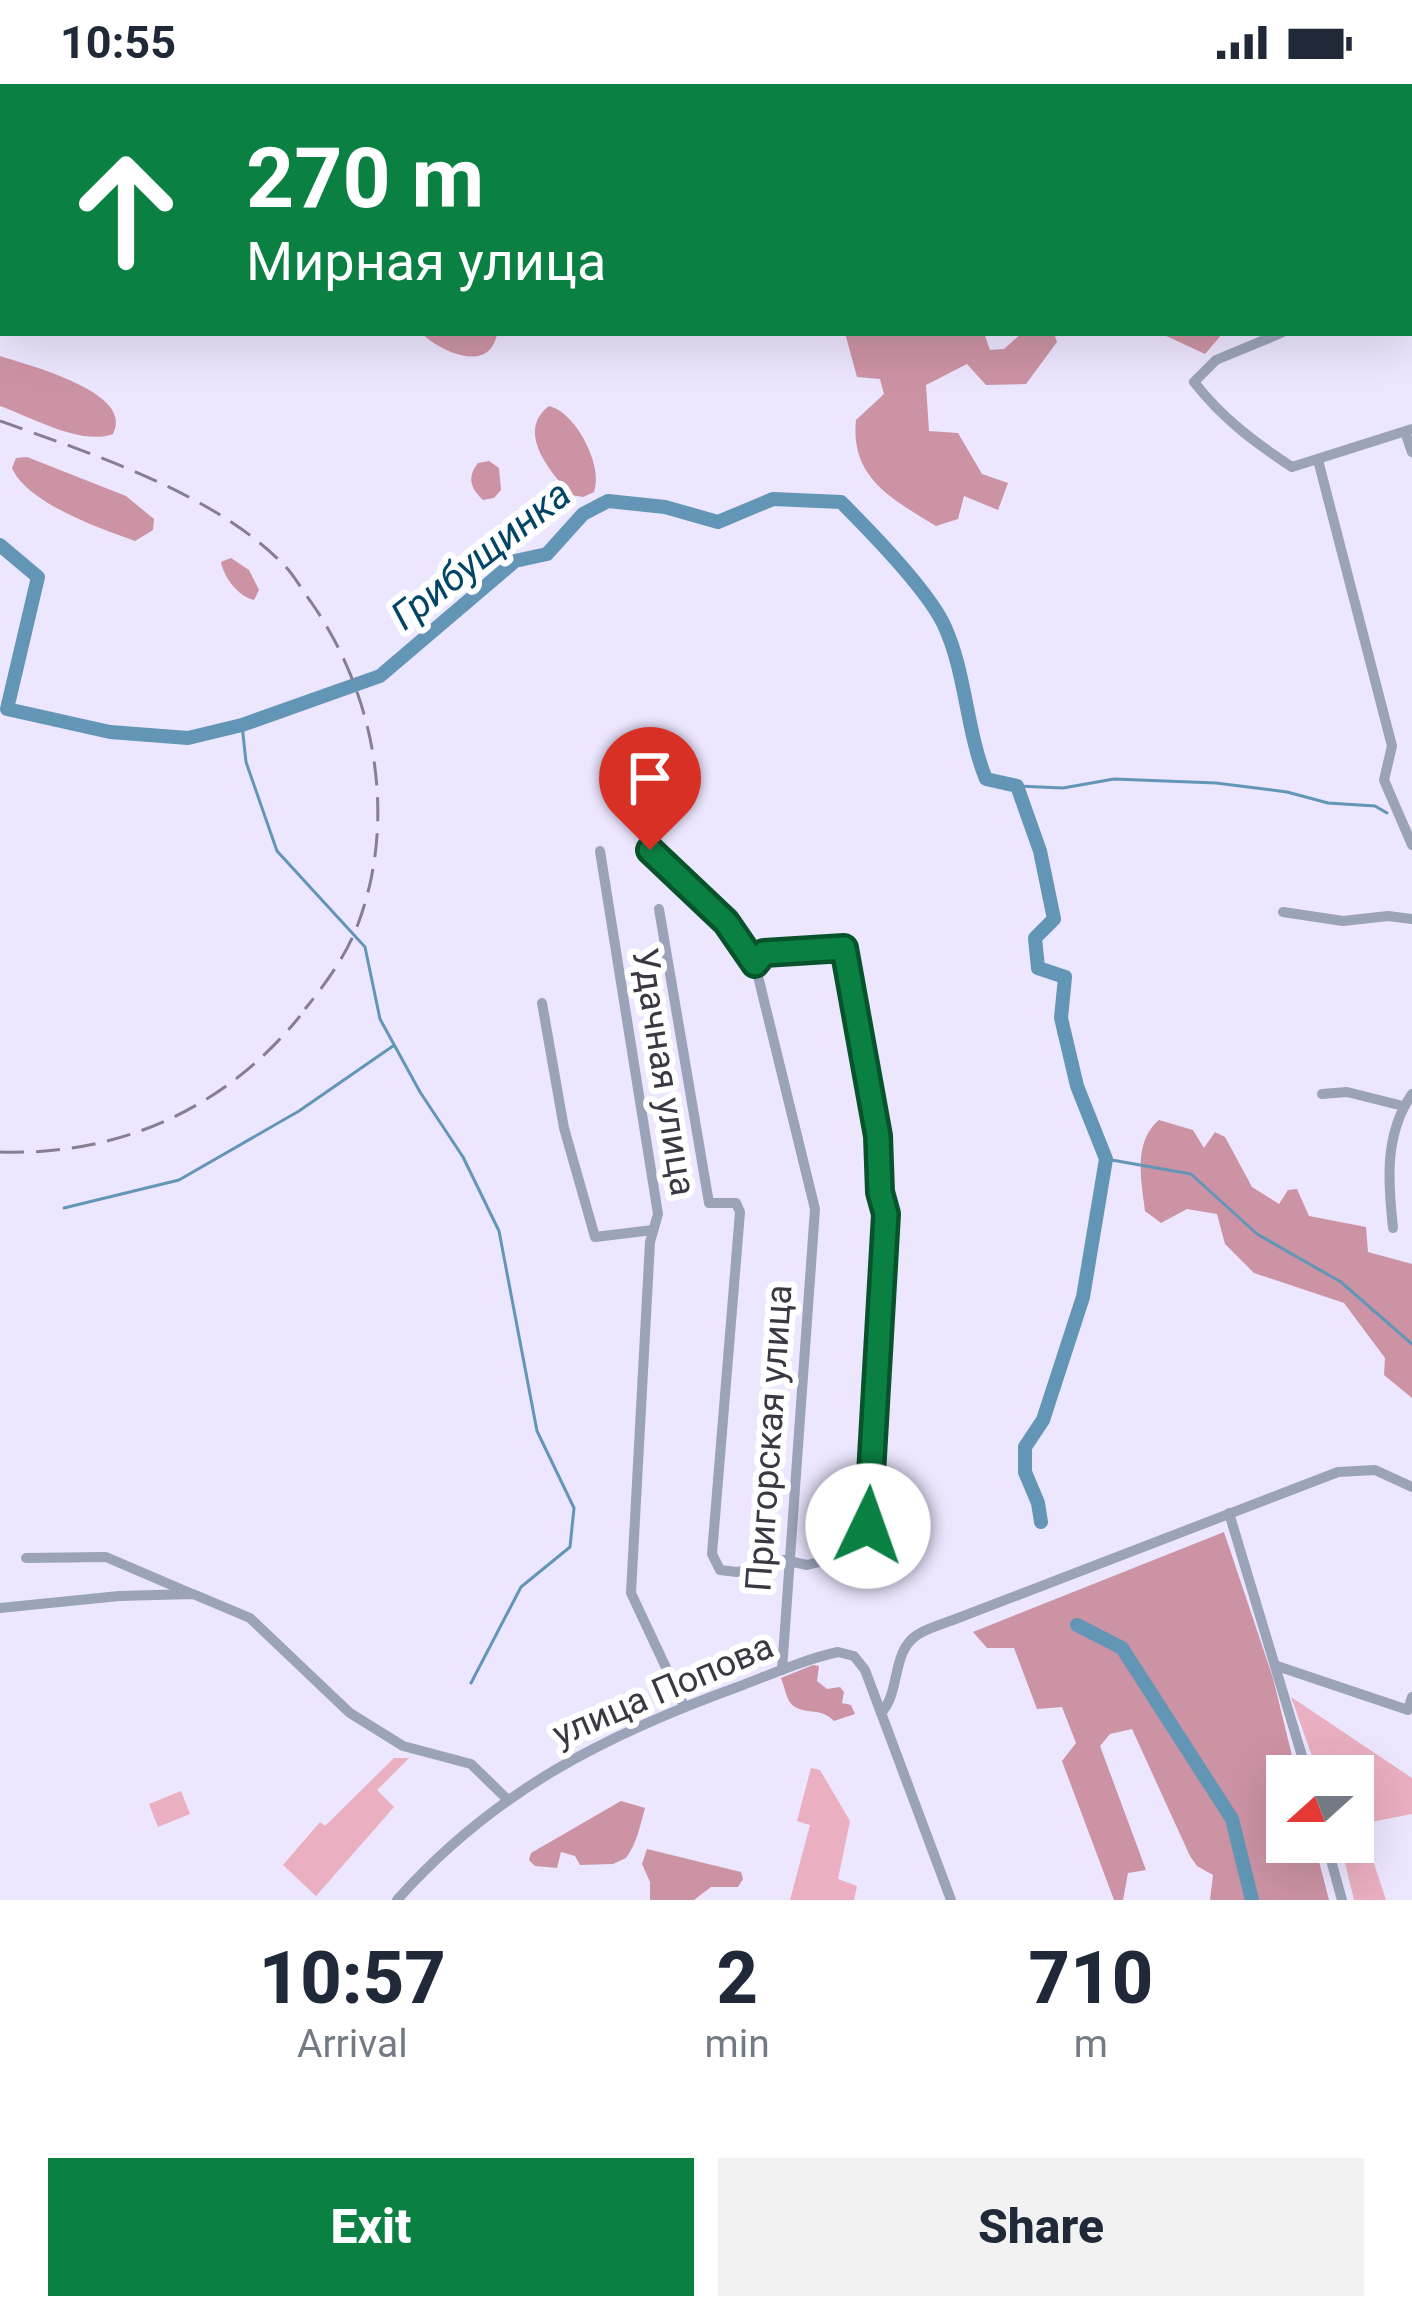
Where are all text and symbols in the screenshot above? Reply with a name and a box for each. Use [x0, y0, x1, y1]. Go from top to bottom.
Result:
text: 10:55 [60, 16, 176, 69]
text: 270 m [246, 129, 484, 228]
icon: ahead [48, 132, 204, 288]
text: Мирная улица [246, 230, 606, 293]
water label: Грибущинка [382, 471, 580, 639]
pin [599, 727, 701, 850]
icon: arrive [617, 745, 683, 811]
street label: Удачная улица [624, 945, 704, 1199]
street label: Пригорская улица [737, 1283, 801, 1593]
position arrow [805, 1463, 931, 1589]
street label: улица Попова [546, 1625, 780, 1755]
north arrow [1266, 1755, 1374, 1863]
map controls [1266, 1755, 1374, 1863]
text: 10:57 [259, 1936, 446, 2021]
text: 2 [716, 1936, 758, 2021]
text: 710 [1029, 1936, 1153, 2021]
text: Arrival [297, 2021, 408, 2067]
text: min [705, 2021, 770, 2067]
text: m [1074, 2021, 1108, 2067]
button: Exit [48, 2158, 694, 2296]
button: Share [718, 2158, 1364, 2296]

